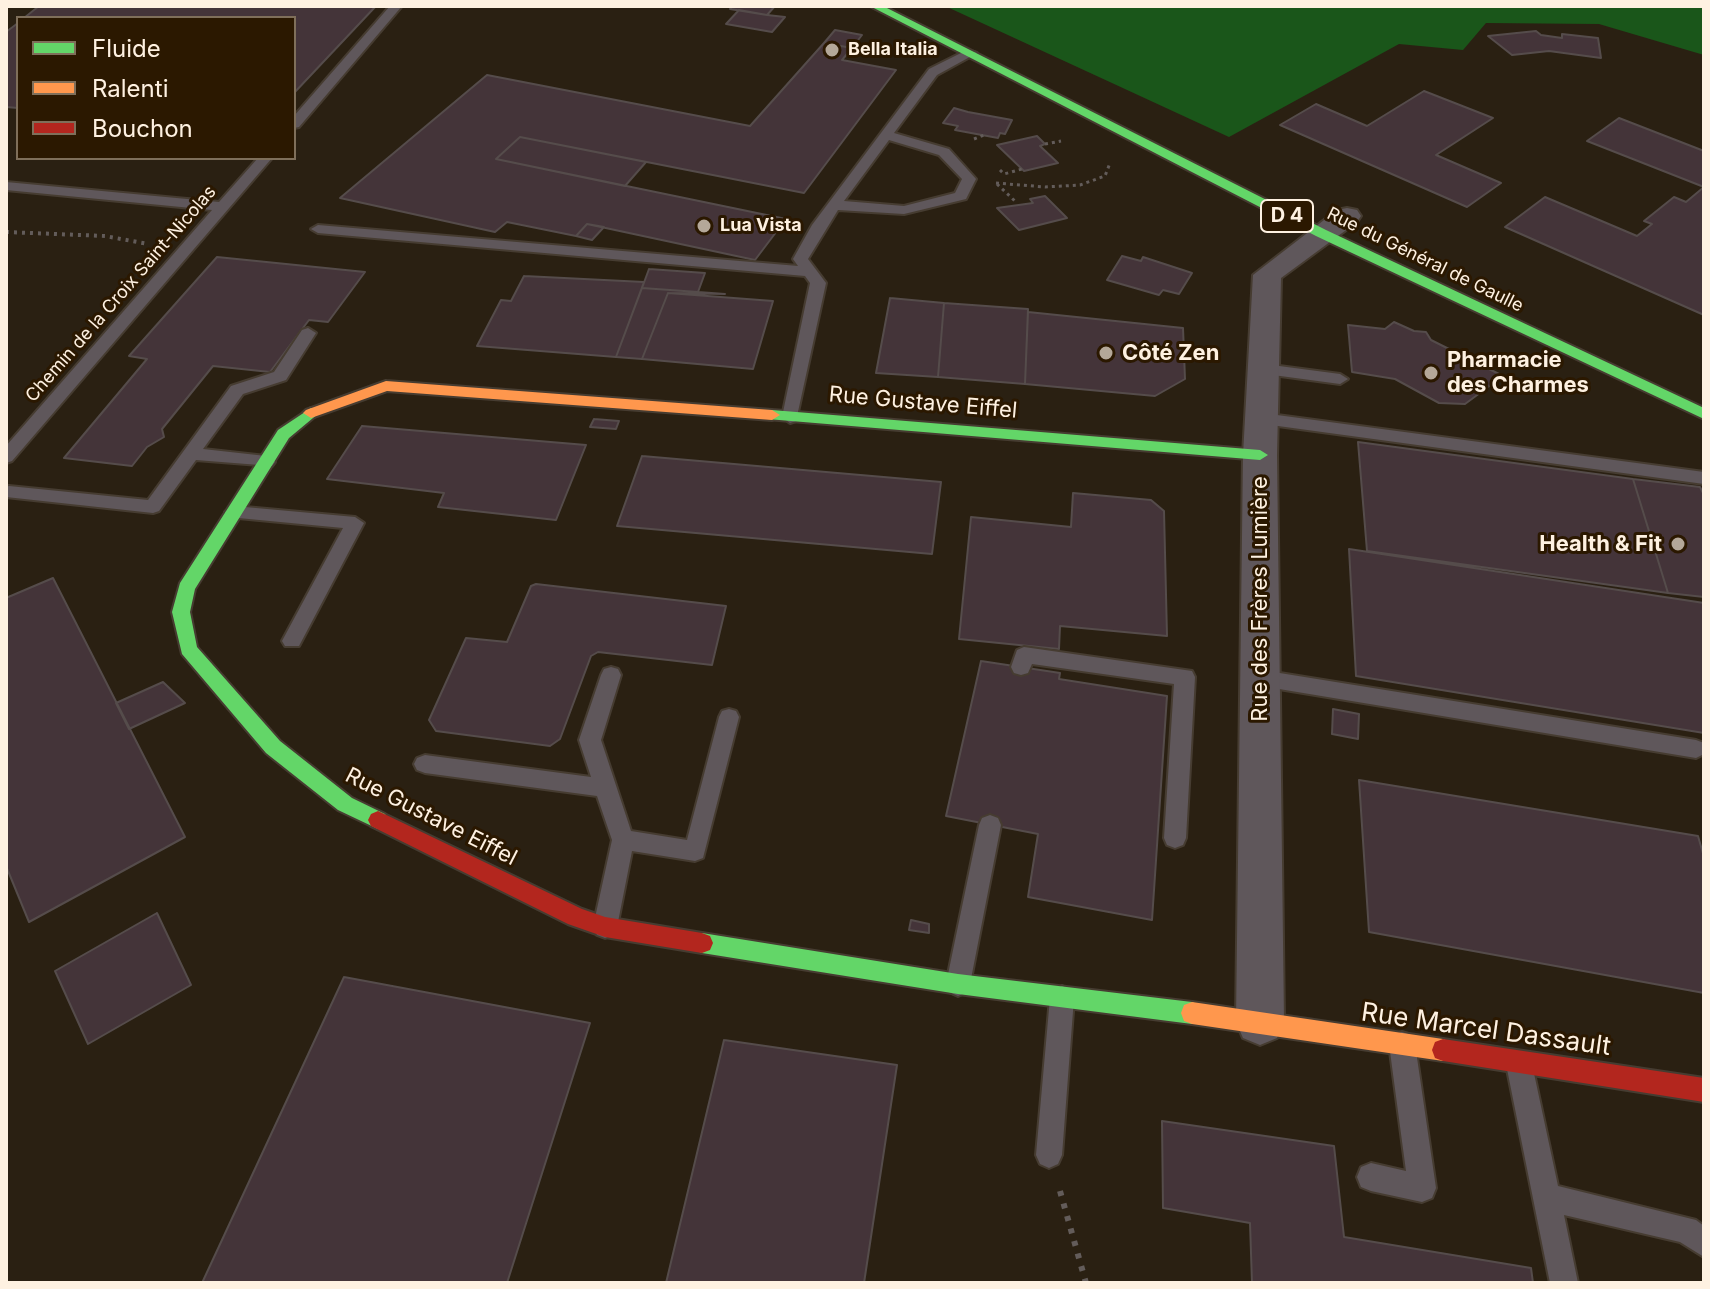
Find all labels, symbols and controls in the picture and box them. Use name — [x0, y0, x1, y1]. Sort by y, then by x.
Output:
legend — [16, 16, 296, 160]
text: Fluide — [92, 34, 161, 63]
place label: Bella Italia — [848, 39, 938, 61]
marker: Bella Italia — [823, 41, 841, 59]
text: Ralenti — [92, 74, 168, 103]
text: Bouchon — [92, 114, 193, 143]
street label: Chemin de la Croix Saint-Nicolas — [21, 182, 221, 406]
road number: D 4 — [1261, 200, 1313, 232]
street label: Rue du Général de Gaulle — [1323, 203, 1527, 317]
place label: Lua Vista — [720, 215, 802, 237]
marker: Lua Vista — [695, 217, 713, 235]
place label: Côté Zen — [1122, 340, 1219, 366]
marker: Côté Zen — [1097, 344, 1115, 362]
place label: Pharmacie des Charmes — [1447, 347, 1589, 398]
marker: Pharmacie des Charmes — [1422, 364, 1440, 382]
street label: Rue Gustave Eiffel — [828, 382, 1018, 424]
street label: Rue des Frères Lumière — [1247, 476, 1273, 722]
place label: Health & Fit — [1539, 531, 1662, 557]
marker: Health & Fit — [1669, 535, 1687, 553]
street label: Rue Gustave Eiffel — [341, 762, 521, 872]
street label: Rue Marcel Dassault — [1359, 997, 1613, 1063]

